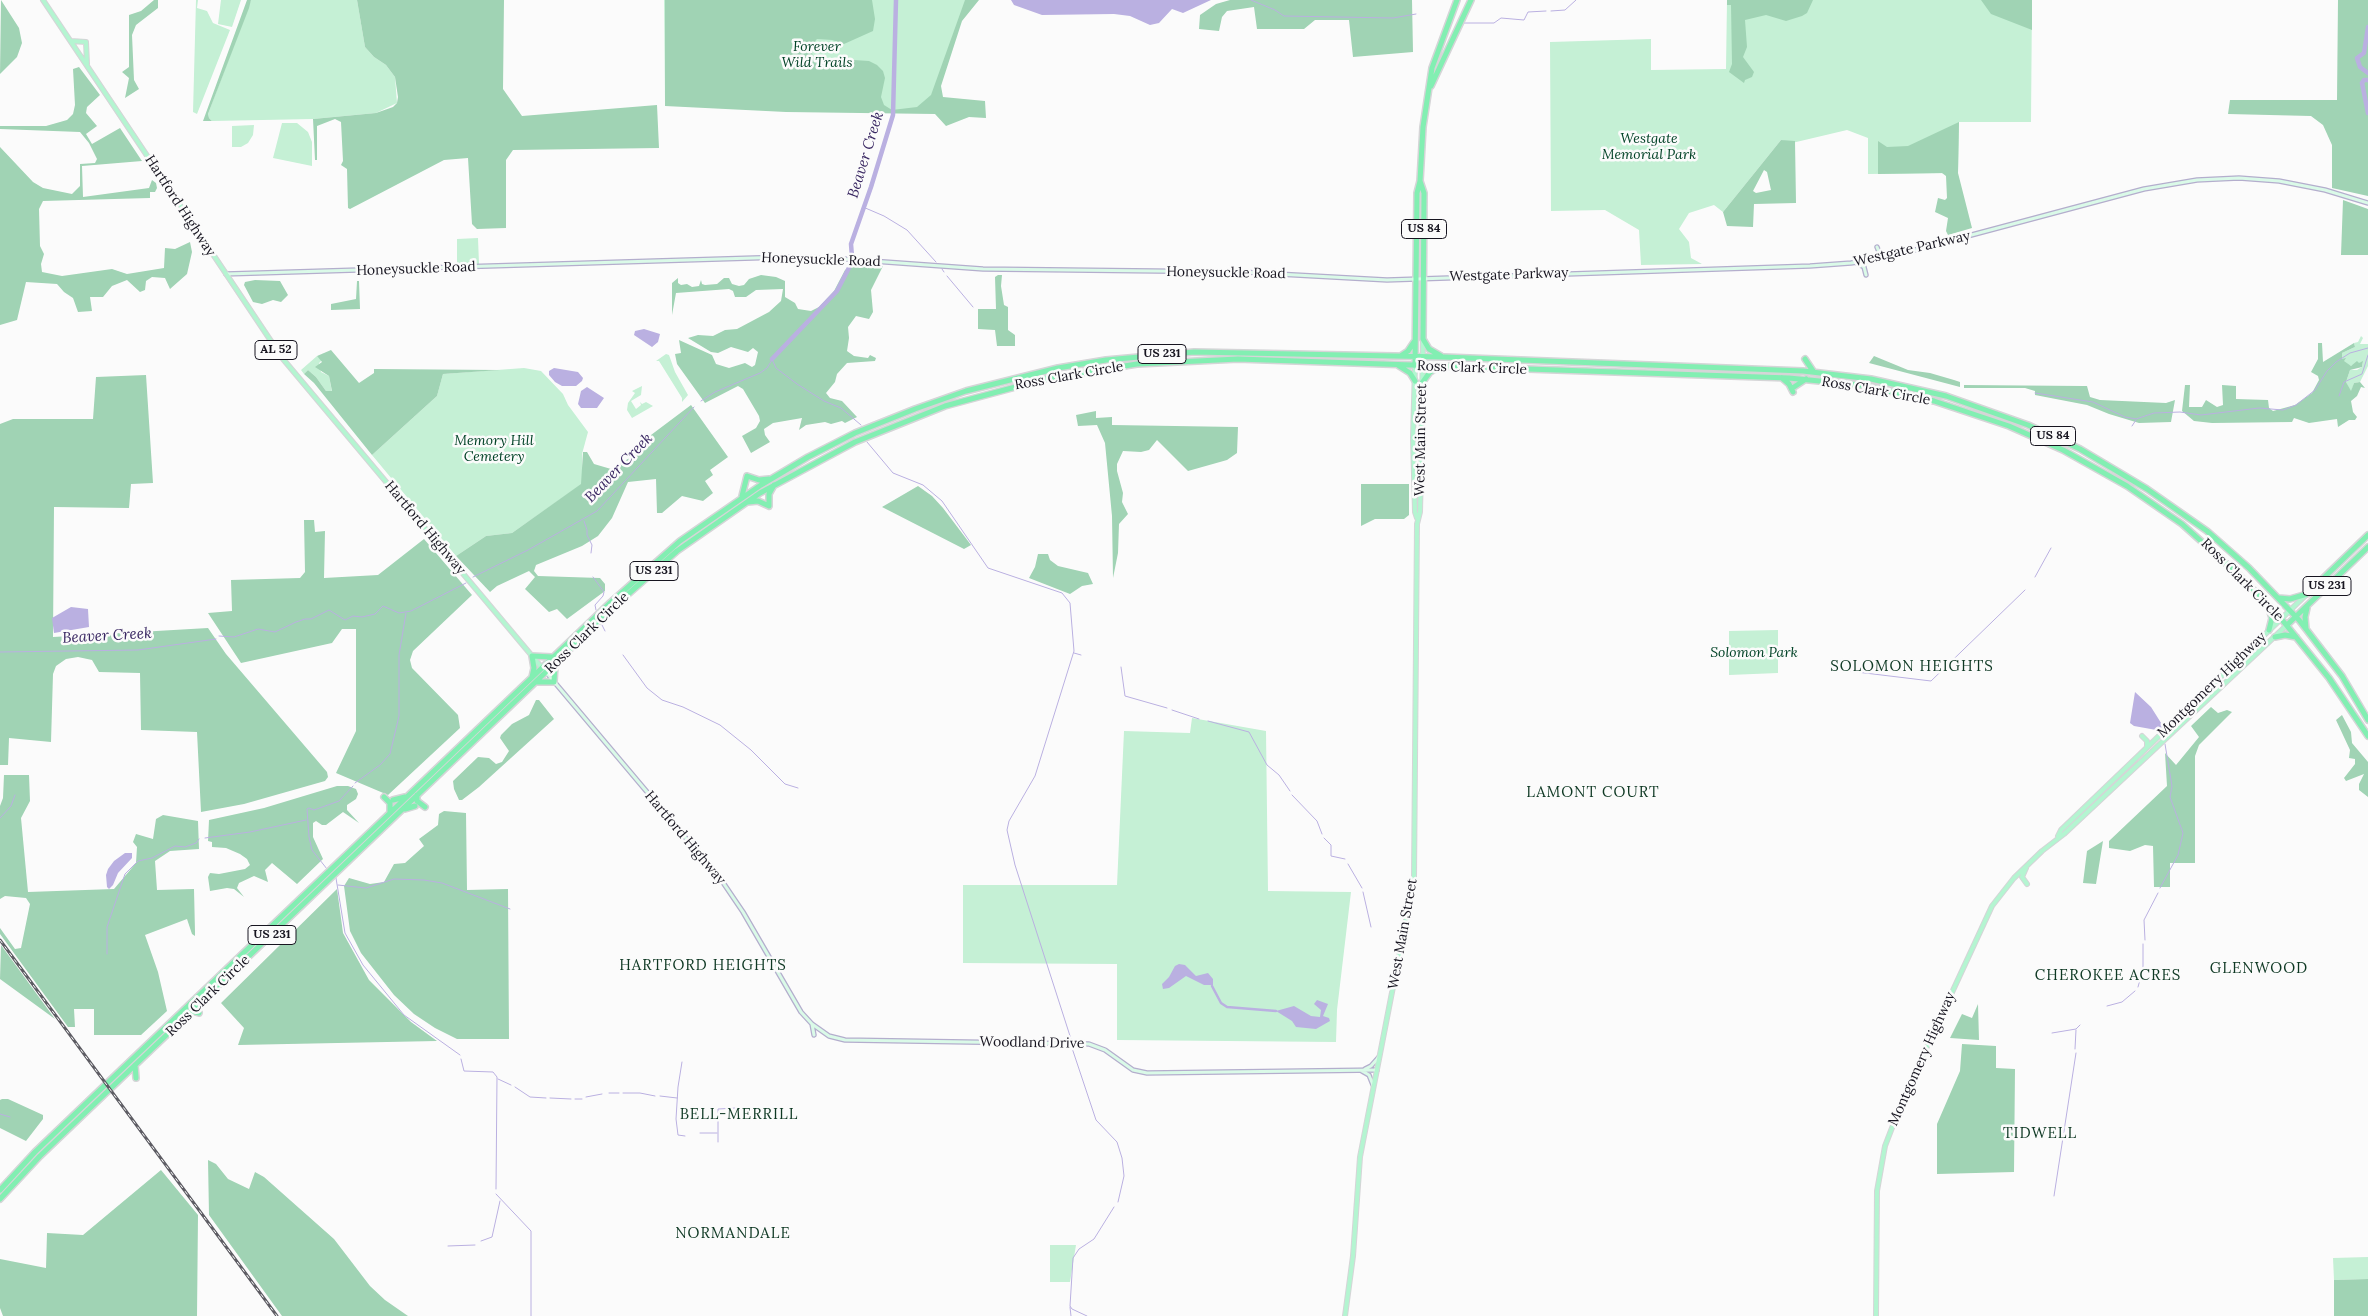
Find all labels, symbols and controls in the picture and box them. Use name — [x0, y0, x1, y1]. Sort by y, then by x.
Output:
park label: Forever Wild Trails — [782, 39, 852, 72]
water label: Beaver Creek — [844, 110, 888, 200]
park label: Westgate Memorial Park — [1602, 131, 1696, 164]
street label: Hartford Highway — [141, 152, 219, 260]
road number: US 84 — [1402, 220, 1446, 238]
street label: Westgate Parkway — [1852, 227, 1972, 271]
street label: Honeysuckle Road — [761, 250, 881, 270]
street label: Honeysuckle Road — [356, 259, 476, 279]
street label: Honeysuckle Road — [1166, 264, 1286, 282]
street label: Westgate Parkway — [1449, 265, 1569, 285]
road number: AL 52 — [255, 340, 297, 360]
road number: US 231 — [1138, 344, 1186, 364]
street label: Ross Clark Circle — [1013, 358, 1125, 394]
street label: Ross Clark Circle — [1417, 358, 1527, 378]
street label: Ross Clark Circle — [1820, 373, 1932, 409]
street label: West Main Street — [1412, 384, 1430, 496]
road number: US 84 — [2030, 426, 2076, 446]
water label: Beaver Creek — [581, 430, 657, 506]
park label: Memory Hill Cemetery — [454, 433, 534, 466]
street label: Hartford Highway — [381, 478, 469, 578]
street label: Ross Clark Circle — [2197, 535, 2287, 625]
road number: US 231 — [630, 562, 678, 580]
road number: US 231 — [2303, 576, 2351, 596]
street label: Ross Clark Circle — [542, 589, 632, 677]
water label: Beaver Creek — [62, 625, 152, 647]
street label: Montgomery Highway — [2154, 629, 2270, 741]
park label: Solomon Park — [1710, 645, 1798, 661]
district label: SOLOMON HEIGHTS — [1828, 658, 1996, 676]
district label: LAMONT COURT — [1525, 784, 1661, 802]
street label: Hartford Highway — [641, 788, 729, 888]
street label: West Main Street — [1385, 877, 1421, 991]
road number: US 231 — [248, 926, 296, 944]
street label: Ross Clark Circle — [163, 952, 253, 1040]
district label: HARTFORD HEIGHTS — [617, 957, 789, 975]
district label: GLENWOOD — [2209, 960, 2309, 978]
district label: CHEROKEE ACRES — [2033, 967, 2183, 985]
street label: Montgomery Highway — [1885, 989, 1959, 1129]
street label: Woodland Drive — [979, 1034, 1085, 1052]
district label: BELL-MERRILL — [678, 1106, 800, 1124]
district label: TIDWELL — [2002, 1125, 2078, 1143]
district label: NORMANDALE — [674, 1225, 792, 1243]

